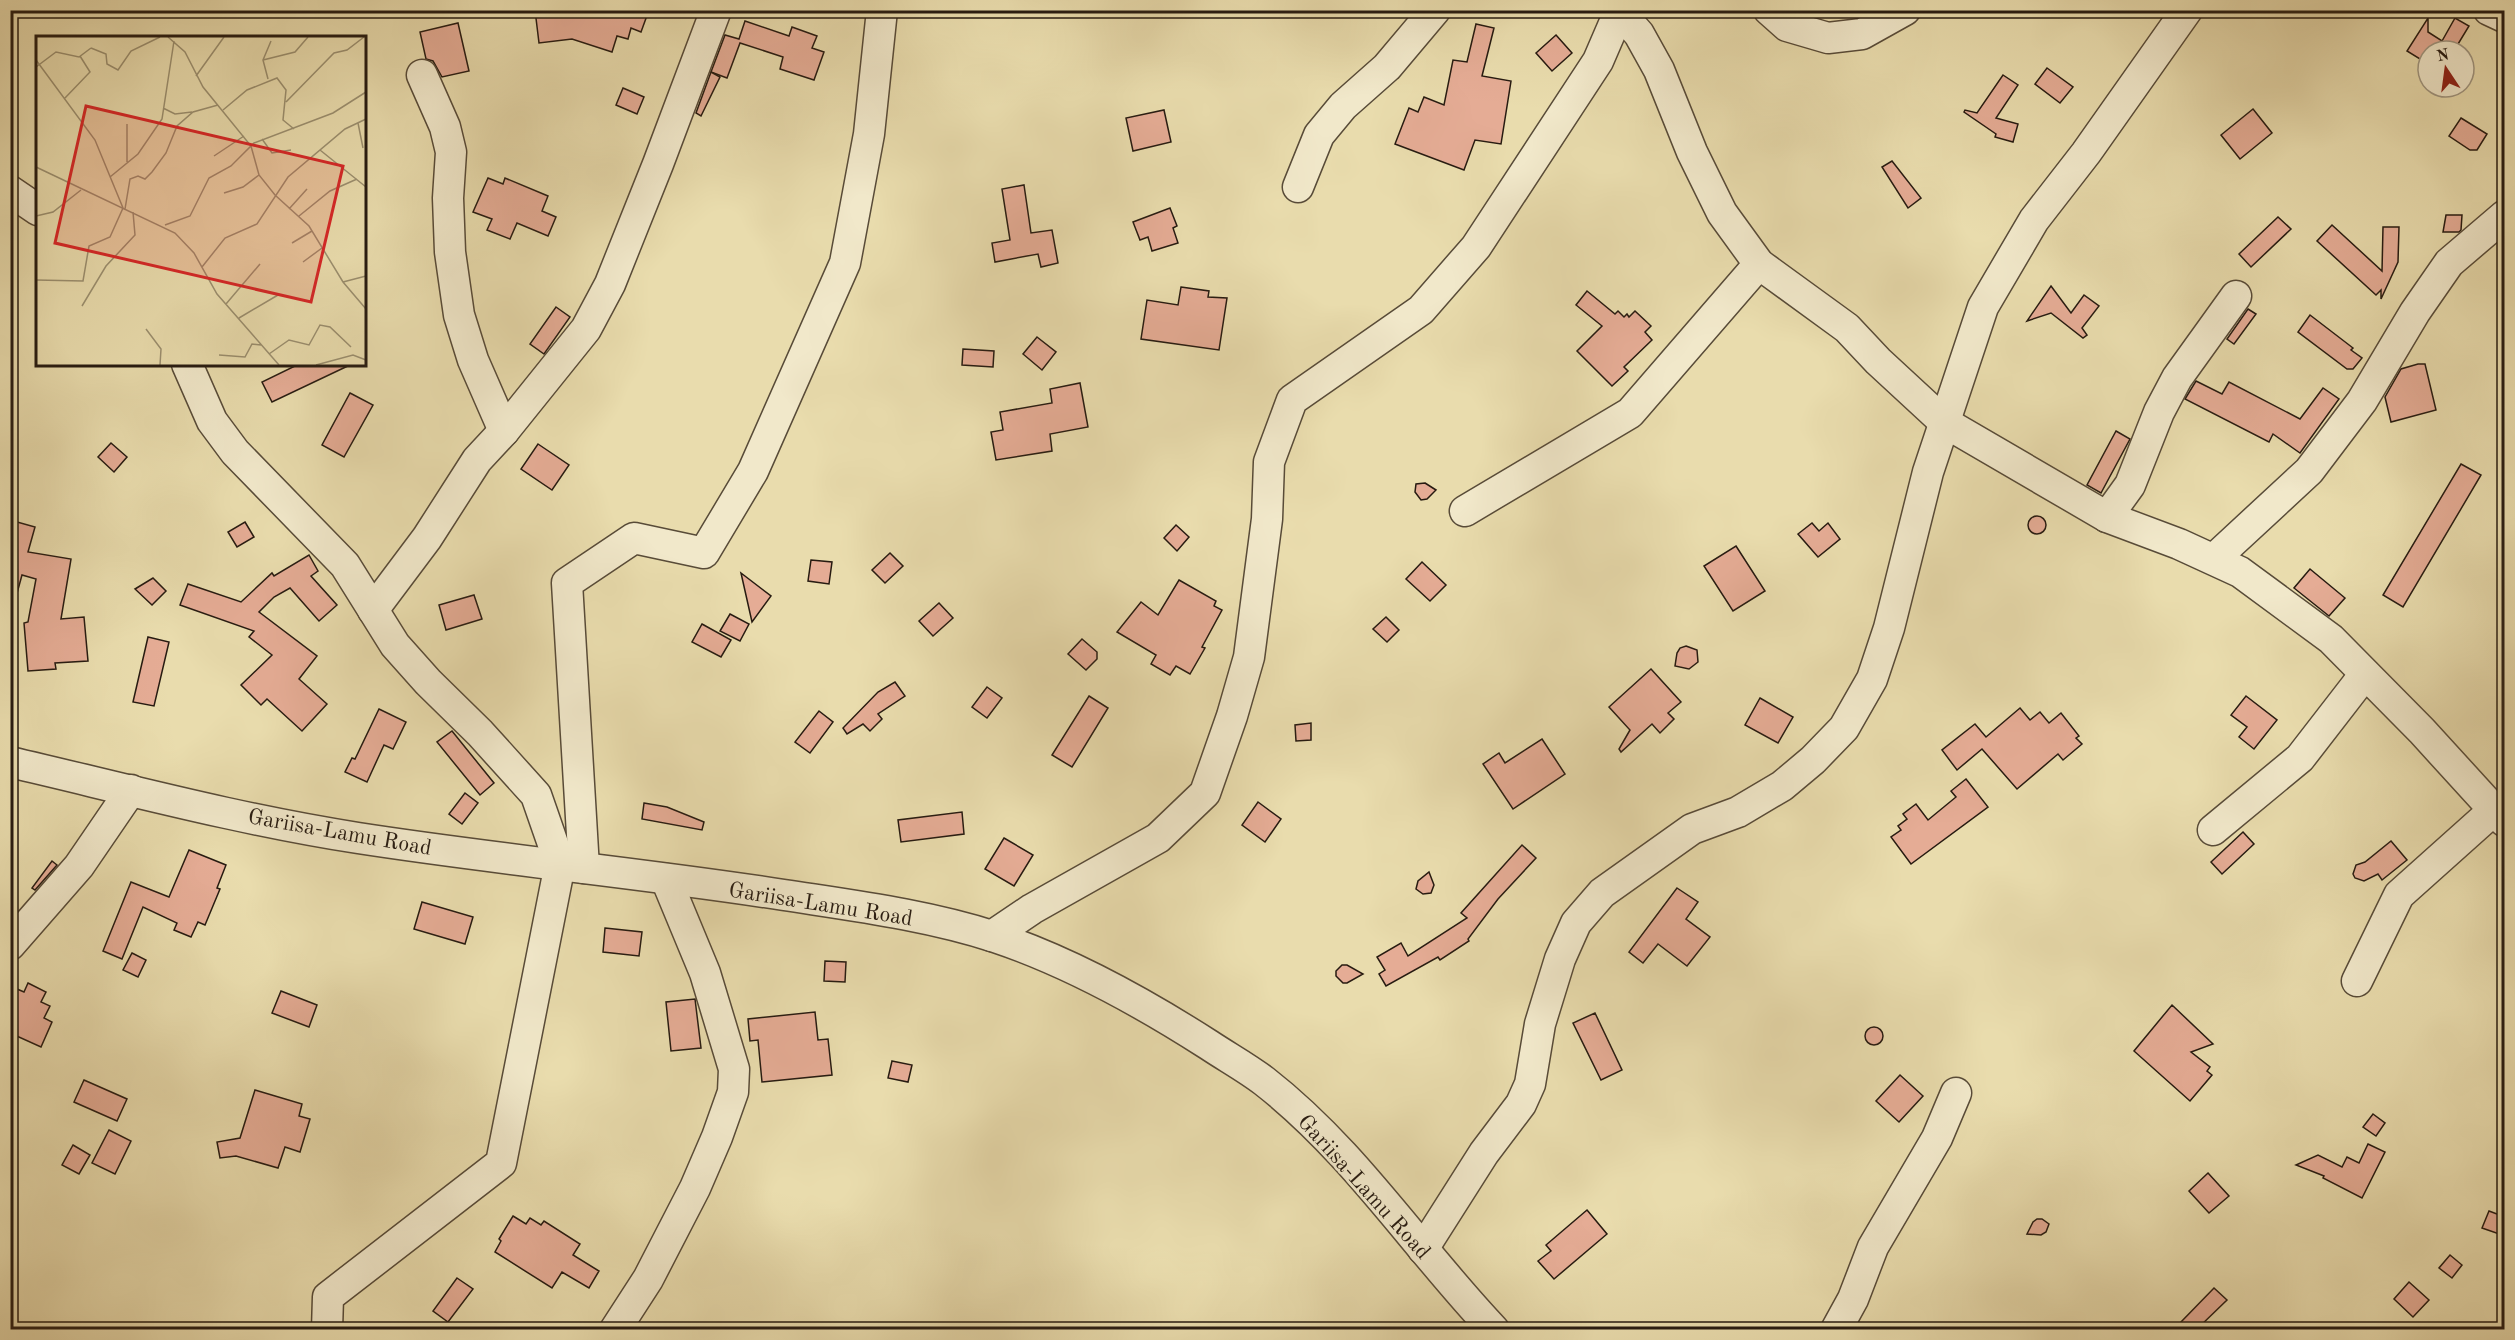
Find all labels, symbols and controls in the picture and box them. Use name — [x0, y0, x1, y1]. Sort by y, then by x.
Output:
inset map — [36, 36, 366, 366]
north arrow — [2416, 39, 2476, 99]
text: N — [2435, 47, 2452, 66]
street label: Gariisa-Lamu Road — [246, 806, 433, 860]
street label: Gariisa-Lamu Road — [727, 880, 914, 930]
street label: Gariisa-Lamu Road — [1293, 1111, 1434, 1264]

